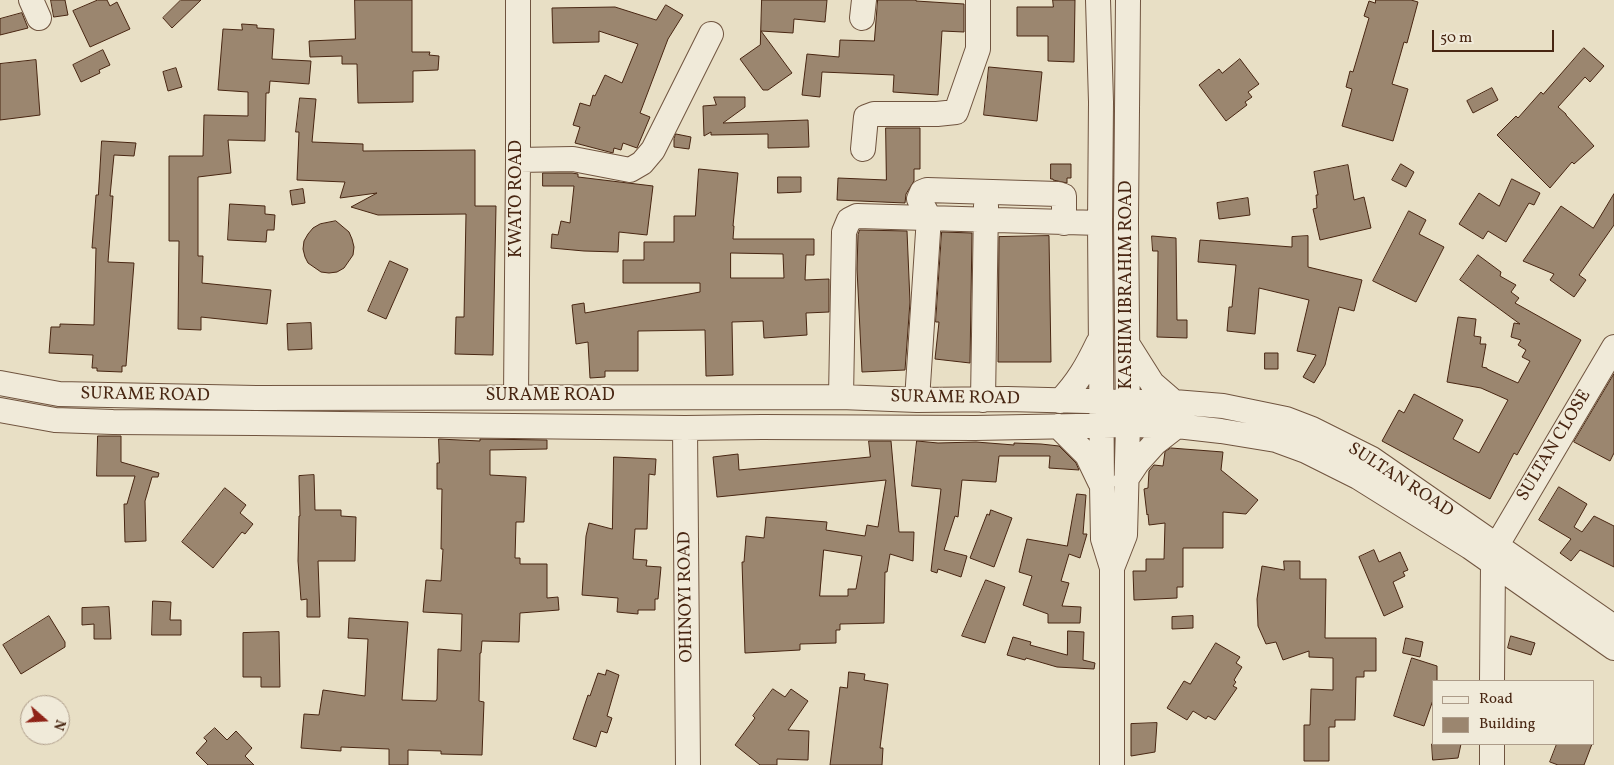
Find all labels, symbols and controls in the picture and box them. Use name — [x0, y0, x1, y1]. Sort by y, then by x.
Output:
scale bar — [1434, 20, 1556, 52]
text: 50 m — [1440, 28, 1472, 49]
street label: KWATO ROAD — [507, 140, 529, 258]
street label: KASHIM IBRAHIM ROAD — [1117, 181, 1139, 389]
street label: SURAME ROAD — [80, 384, 210, 408]
street label: SURAME ROAD — [485, 386, 615, 408]
street label: SULTAN CLOSE — [1513, 386, 1597, 506]
street label: SURAME ROAD — [890, 387, 1020, 411]
street label: SULTAN ROAD — [1343, 439, 1457, 523]
street label: OHINOYI ROAD — [675, 531, 699, 663]
legend — [1432, 680, 1594, 745]
text: Road — [1479, 689, 1513, 710]
north arrow — [20, 695, 70, 745]
text: Building — [1479, 714, 1535, 735]
text: N — [48, 717, 69, 733]

